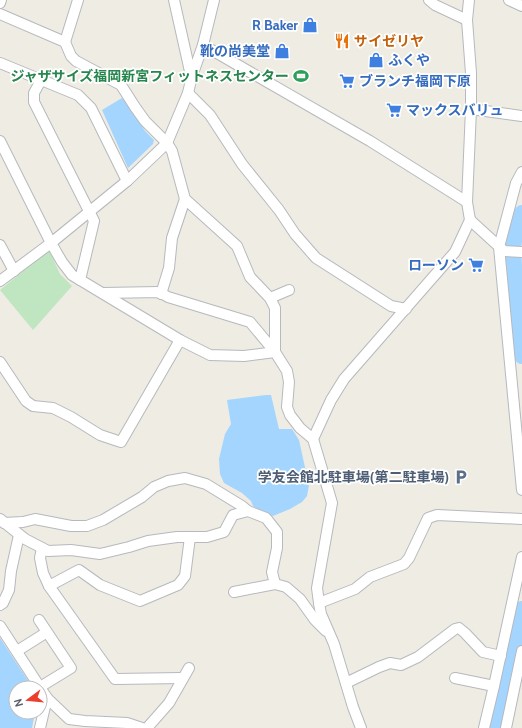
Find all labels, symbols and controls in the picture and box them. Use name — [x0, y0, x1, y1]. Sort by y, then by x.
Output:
place label: R Baker — [252, 16, 298, 34]
shop icon: R Baker — [301, 16, 319, 34]
restaurant icon: サイゼリヤ — [333, 32, 351, 50]
place label: サイゼリヤ — [354, 32, 424, 50]
place label: 靴の尚美堂 — [200, 42, 270, 60]
shop icon: 靴の尚美堂 — [273, 42, 291, 60]
shop icon: ふくや — [367, 51, 385, 69]
place label: ふくや — [388, 51, 430, 69]
place label: ジャザサイズ福岡新宮フィットネスセンター — [10, 67, 289, 85]
sports icon: ジャザサイズ福岡新宮フィットネスセンター — [292, 67, 310, 85]
supermarket icon: ブランチ福岡下原 — [338, 72, 356, 90]
place label: ブランチ福岡下原 — [359, 72, 471, 90]
supermarket icon: マックスバリュ — [385, 101, 403, 119]
place label: マックスバリュ — [406, 101, 504, 119]
place label: ローソン — [408, 256, 464, 274]
supermarket icon: ローソン — [467, 256, 485, 274]
place label: 学友会館北駐車場(第二駐車場) — [258, 468, 449, 486]
parking icon: 学友会館北駐車場(第二駐車場) — [452, 468, 470, 486]
north arrow — [8, 680, 48, 720]
text: N — [11, 697, 26, 708]

